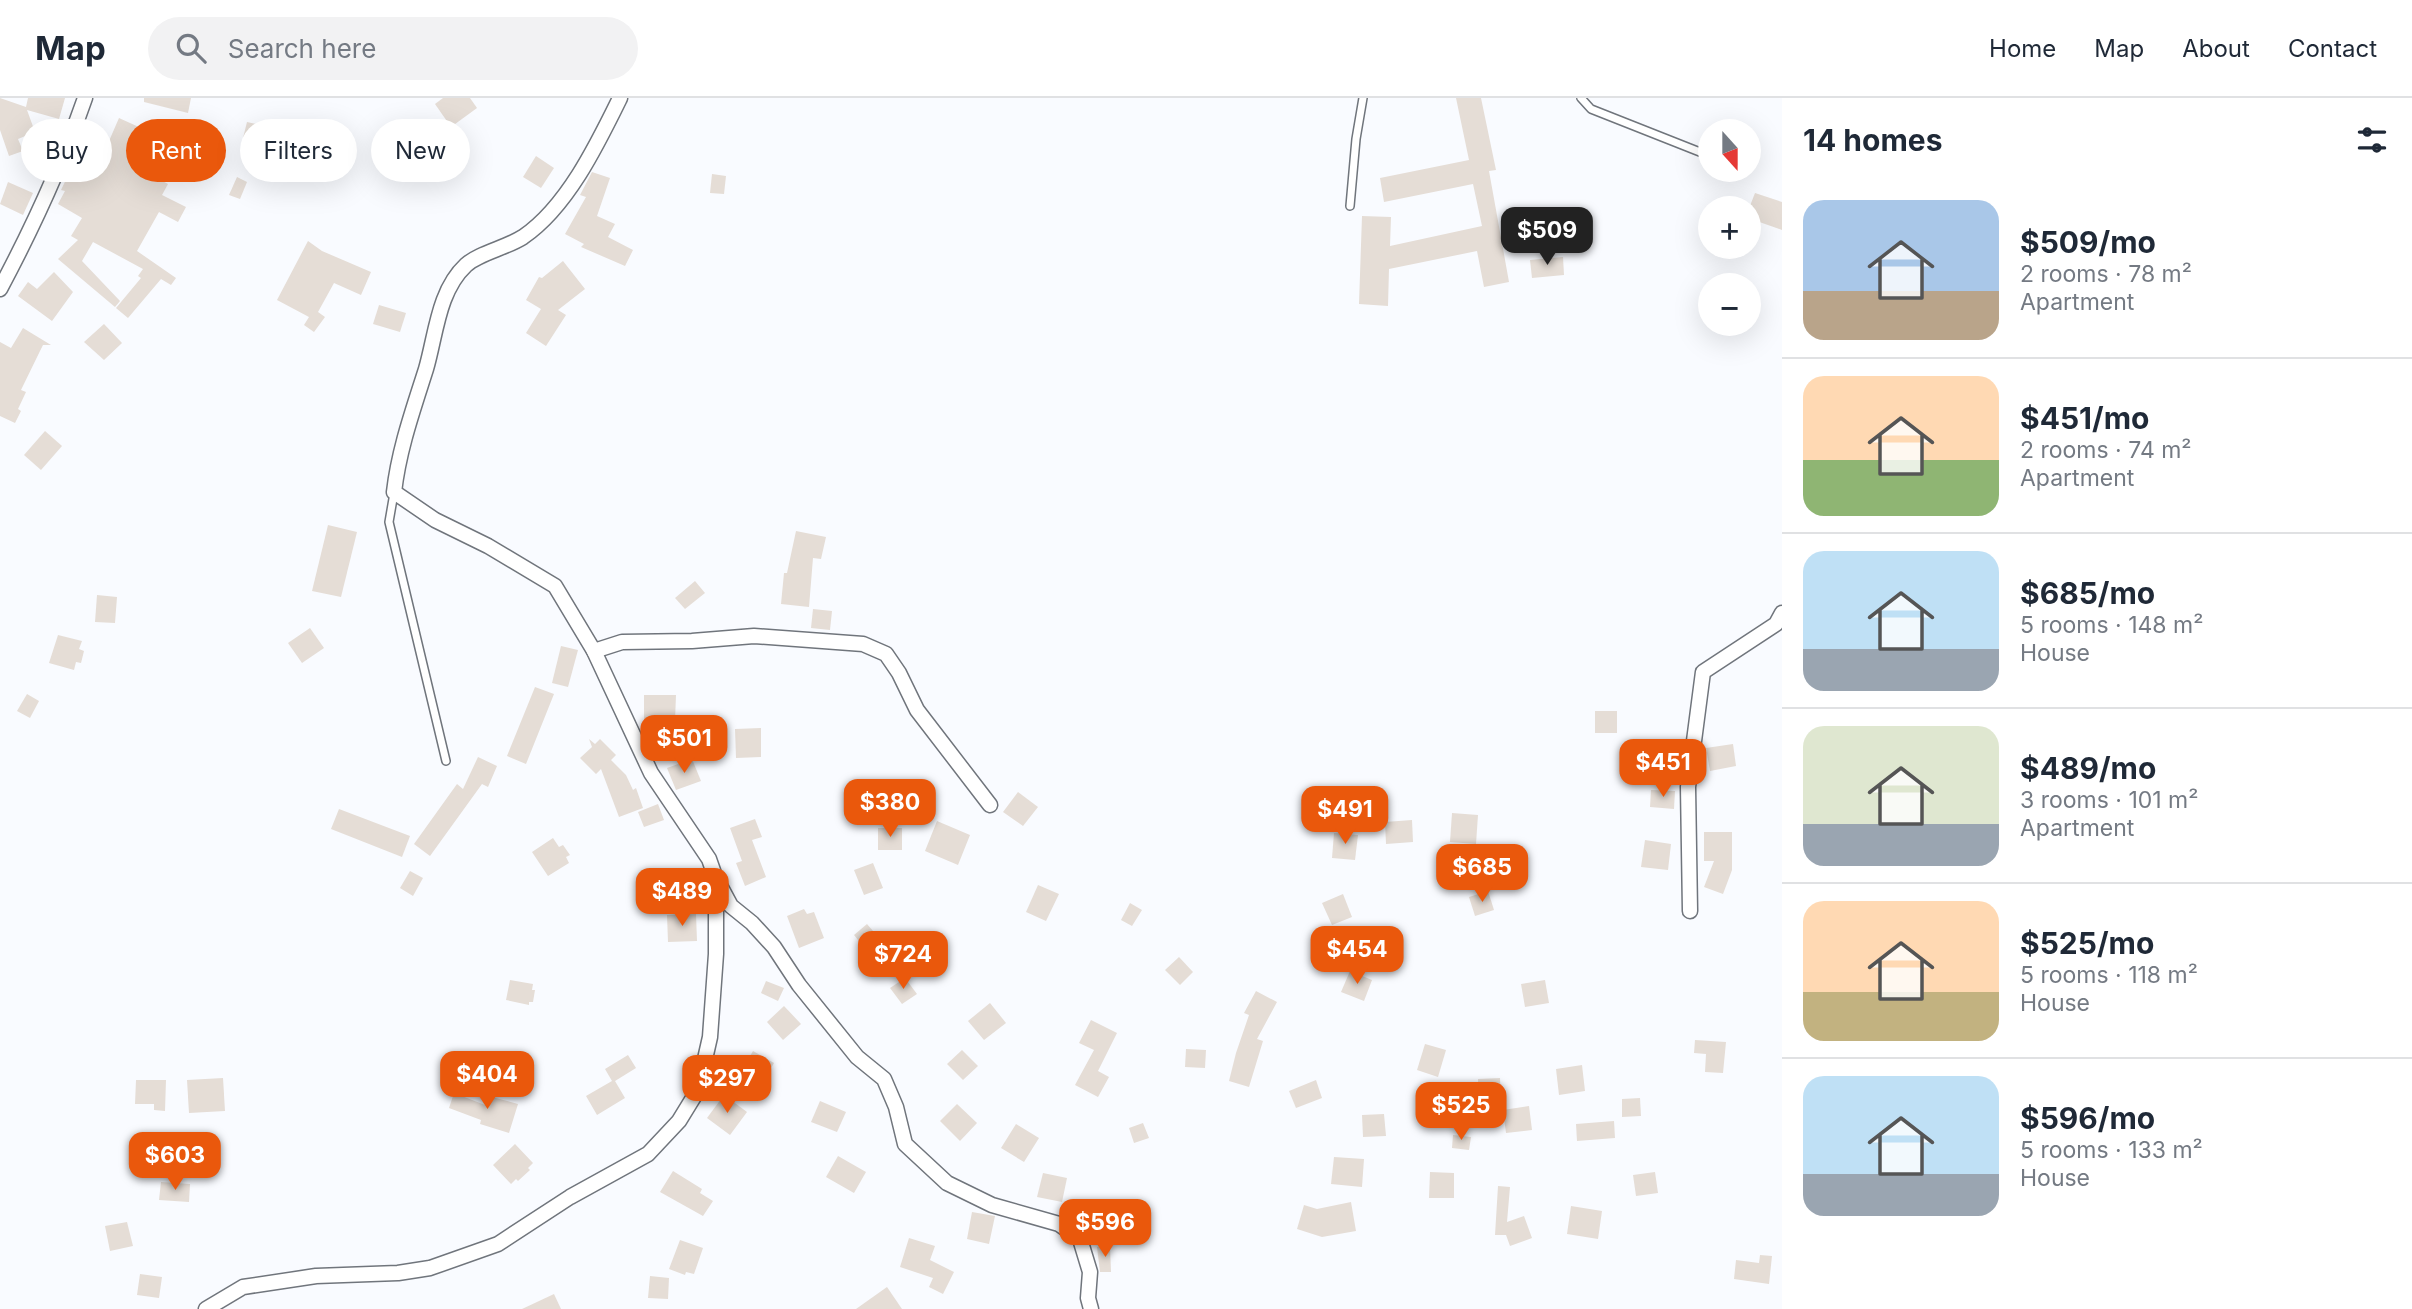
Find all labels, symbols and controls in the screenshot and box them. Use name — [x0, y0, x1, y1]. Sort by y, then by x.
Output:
search box — [148, 17, 638, 80]
text: Map — [35, 28, 106, 68]
icon: search — [172, 29, 210, 67]
text: Search here — [228, 33, 376, 64]
text: Home — [1989, 34, 2056, 63]
text: Map — [2094, 34, 2144, 63]
text: About — [2182, 34, 2250, 63]
text: Contact — [2288, 34, 2377, 63]
chip: Buy — [21, 119, 112, 182]
chip: Rent — [126, 119, 226, 182]
chip: Filters — [240, 119, 357, 182]
chip: New — [371, 119, 470, 182]
north arrow — [1698, 119, 1760, 182]
map controls — [1698, 119, 1761, 336]
icon: filters — [2353, 121, 2391, 159]
text: 14 homes — [1803, 122, 1942, 158]
button: + — [1698, 196, 1761, 259]
pin: $509 — [1506, 208, 1588, 267]
text: $509 — [1517, 216, 1577, 244]
text: $509/mo — [2020, 224, 2156, 260]
icon: home — [1859, 228, 1943, 312]
text: 2 rooms · 78 m² — [2020, 260, 2192, 288]
button: − — [1698, 273, 1761, 336]
text: Apartment — [2020, 288, 2134, 316]
text: $451/mo — [2020, 400, 2149, 436]
icon: home — [1859, 404, 1943, 488]
text: 2 rooms · 74 m² — [2020, 436, 2192, 464]
text: Apartment — [2020, 464, 2134, 492]
text: $685/mo — [2020, 575, 2155, 611]
icon: home — [1859, 579, 1943, 663]
text: 5 rooms · 148 m² — [2020, 611, 2203, 639]
text: House — [2020, 639, 2090, 667]
pin: $501 — [643, 716, 725, 775]
text: $501 — [656, 724, 712, 752]
pin: $451 — [1622, 740, 1704, 799]
text: $451 — [1635, 748, 1691, 776]
text: $489/mo — [2020, 750, 2156, 786]
icon: home — [1859, 754, 1943, 838]
pin: $380 — [849, 780, 931, 839]
pin: $491 — [1304, 786, 1386, 846]
text: 3 rooms · 101 m² — [2020, 786, 2198, 814]
text: $380 — [860, 788, 920, 816]
text: $491 — [1317, 795, 1373, 823]
text: Apartment — [2020, 814, 2134, 842]
pin: $685 — [1441, 844, 1523, 904]
text: $685 — [1452, 853, 1512, 881]
pin: $489 — [641, 868, 723, 928]
text: $489 — [652, 877, 712, 905]
text: $525/mo — [2020, 925, 2154, 961]
pin: $454 — [1316, 926, 1398, 986]
icon: home — [1859, 929, 1943, 1013]
pin: $724 — [862, 932, 944, 991]
text: $454 — [1327, 935, 1387, 963]
text: $724 — [874, 940, 932, 968]
text: 5 rooms · 118 m² — [2020, 961, 2198, 989]
text: House — [2020, 989, 2090, 1017]
pin: $404 — [446, 1052, 528, 1111]
pin: $297 — [686, 1056, 768, 1115]
text: $404 — [456, 1060, 518, 1088]
text: $297 — [698, 1064, 756, 1092]
pin: $525 — [1420, 1082, 1502, 1142]
text: $525 — [1432, 1091, 1490, 1119]
text: $596/mo — [2020, 1100, 2155, 1136]
icon: home — [1859, 1104, 1943, 1188]
pin: $603 — [134, 1132, 216, 1192]
text: 5 rooms · 133 m² — [2020, 1136, 2203, 1164]
text: $603 — [145, 1141, 205, 1169]
text: House — [2020, 1164, 2090, 1192]
pin: $596 — [1064, 1200, 1146, 1259]
text: $596 — [1075, 1208, 1135, 1236]

